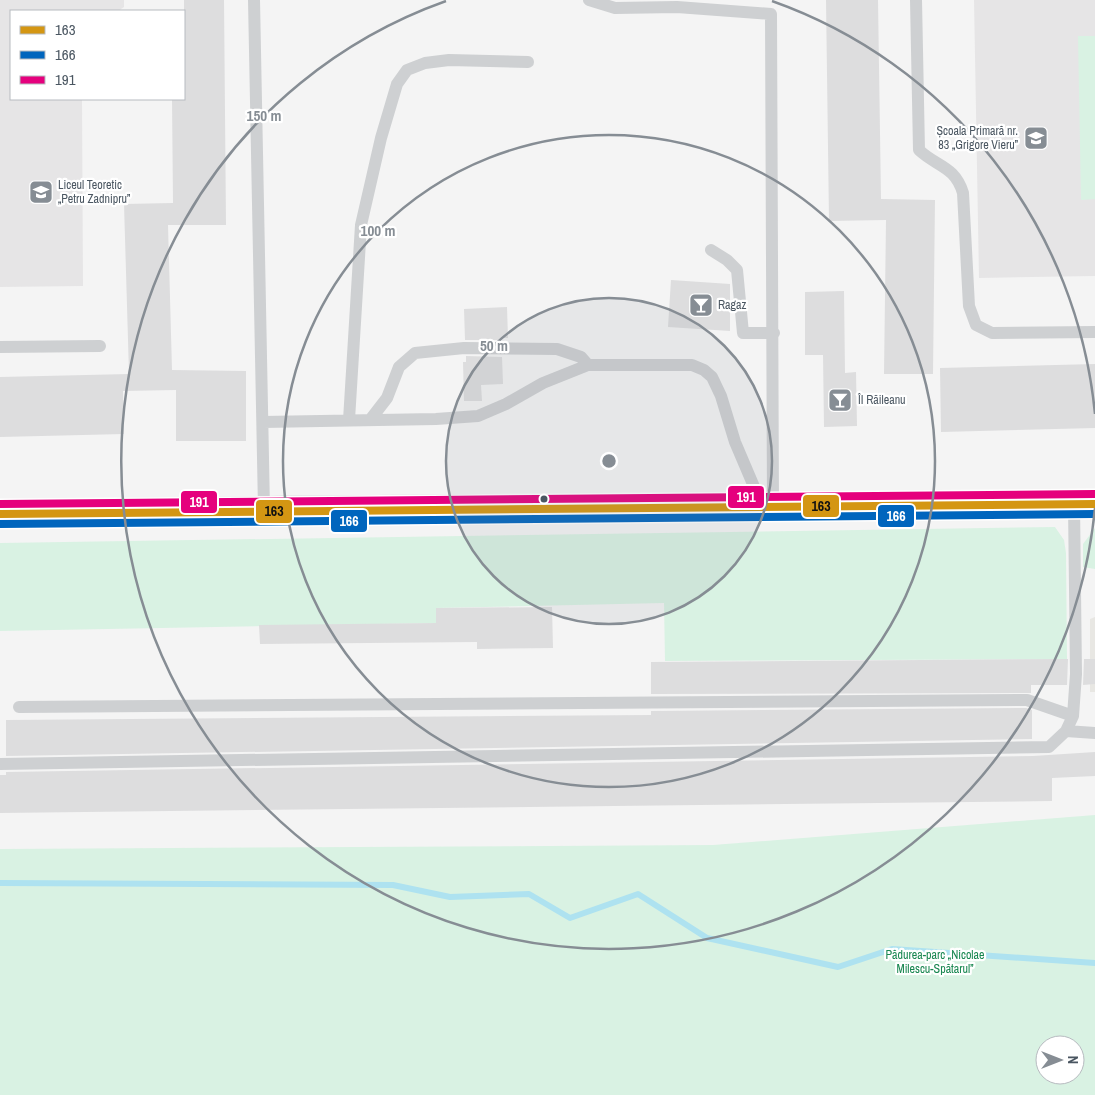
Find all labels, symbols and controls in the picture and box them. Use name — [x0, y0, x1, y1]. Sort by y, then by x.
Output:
legend — [10, 10, 185, 100]
text: 163 — [55, 19, 76, 40]
text: 166 — [55, 44, 76, 65]
text: 191 — [55, 69, 76, 90]
text: 150 m — [247, 105, 281, 126]
place label: Școala Primară nr. 83 „Grigore Vieru” — [937, 123, 1019, 153]
school or university icon: Școala Primară nr. 83 „Grigore Vieru” — [1023, 125, 1049, 151]
place label: Liceul Teoretic „Petru Zadnipru” — [58, 177, 131, 207]
school or university icon: Liceul Teoretic „Petru Zadnipru” — [28, 179, 54, 205]
text: 100 m — [361, 220, 395, 241]
bar icon: Ragaz — [688, 292, 714, 318]
place label: Ragaz — [718, 297, 747, 313]
text: 50 m — [480, 335, 508, 356]
bar icon: ÎI Răileanu — [827, 387, 853, 413]
place label: ÎI Răileanu — [857, 392, 906, 408]
centre of rings — [600, 452, 618, 470]
line badge: 191 — [727, 485, 765, 509]
text: 191 — [736, 488, 756, 506]
line badge: 191 — [180, 490, 218, 514]
text: 191 — [189, 493, 209, 511]
unlabelled marker — [539, 494, 549, 504]
line badge: 163 — [802, 494, 840, 518]
text: 163 — [811, 497, 831, 515]
line badge: 163 — [255, 499, 293, 524]
text: 163 — [264, 502, 284, 520]
line badge: 166 — [877, 504, 915, 528]
text: 166 — [886, 507, 906, 525]
line badge: 166 — [330, 509, 368, 533]
text: 166 — [339, 512, 359, 530]
park label: Pădurea-parc „Nicolae Milescu-Spătarul” — [886, 947, 985, 977]
north arrow — [1035, 1035, 1085, 1085]
text: N — [1064, 1056, 1082, 1064]

